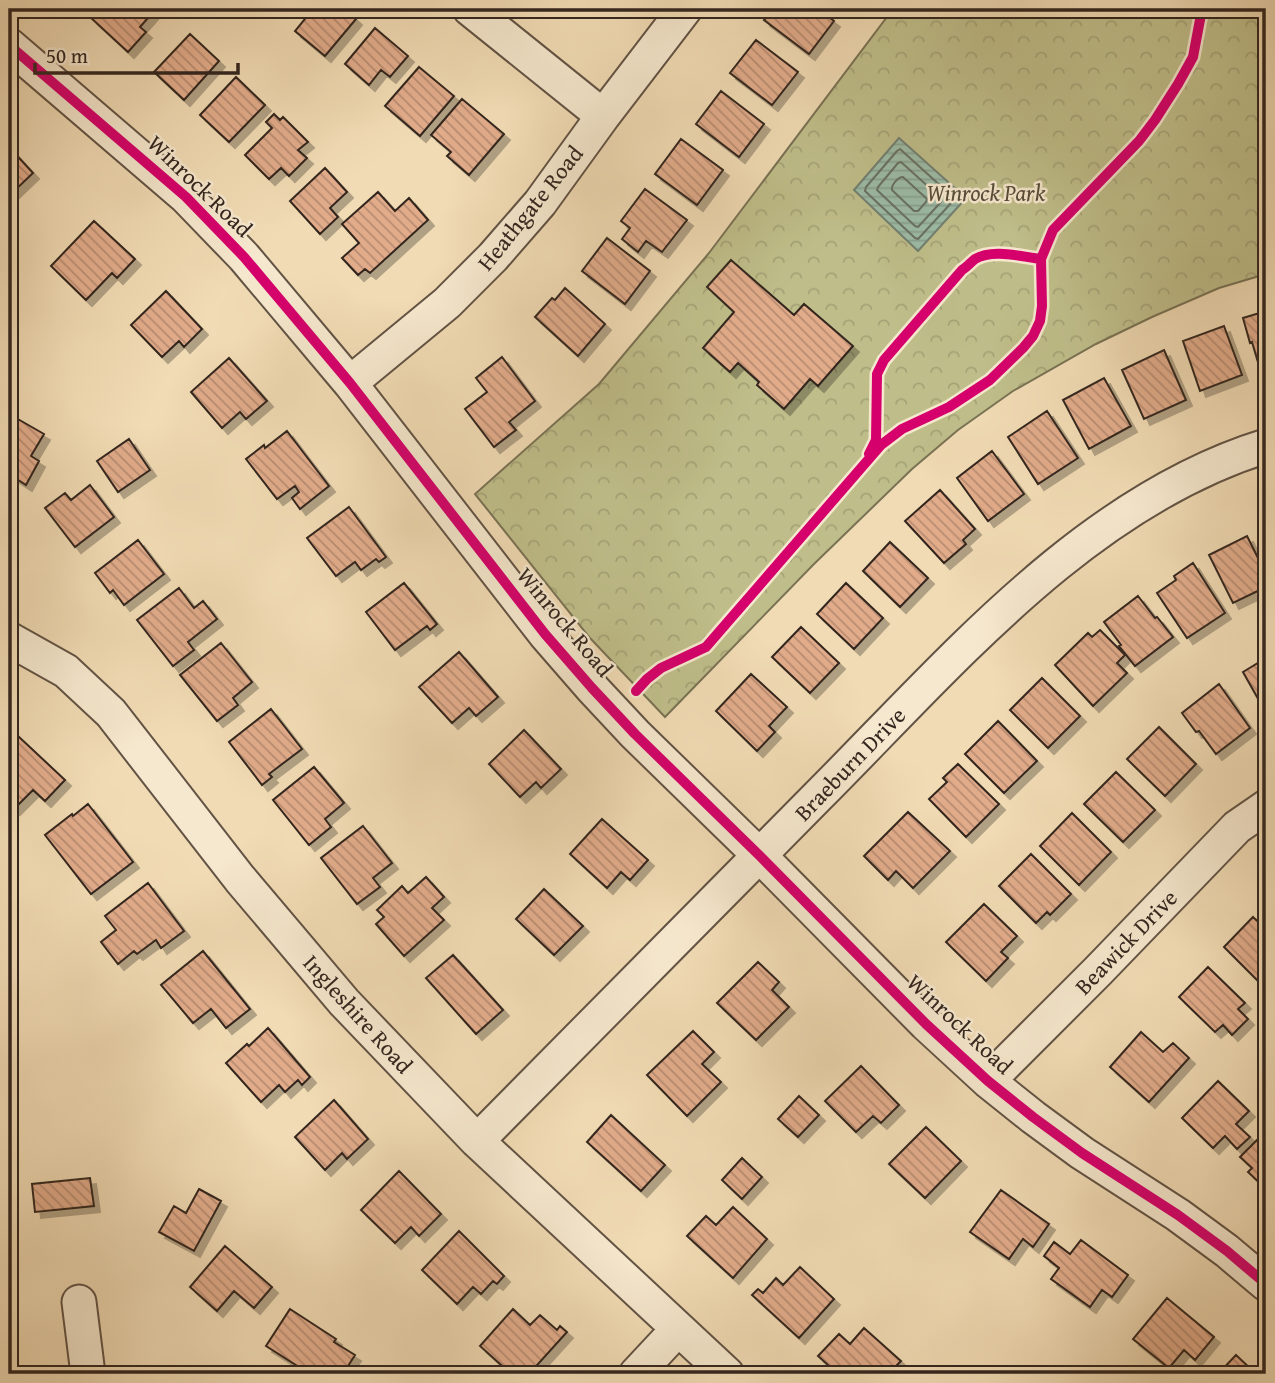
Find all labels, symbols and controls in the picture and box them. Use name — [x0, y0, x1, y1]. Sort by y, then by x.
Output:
scale bar — [35, 32, 238, 76]
text: 50 m — [46, 40, 88, 71]
street label: Winrock Road — [141, 127, 261, 245]
street label: Heathgate Road — [469, 138, 591, 277]
park label: Winrock Park — [927, 176, 1046, 209]
street label: Winrock Road — [510, 560, 622, 684]
street label: Braeburn Drive — [787, 699, 913, 828]
street label: Beawick Drive — [1067, 882, 1185, 1002]
street label: Ingleshire Road — [296, 947, 421, 1081]
street label: Winrock Road — [900, 966, 1021, 1082]

